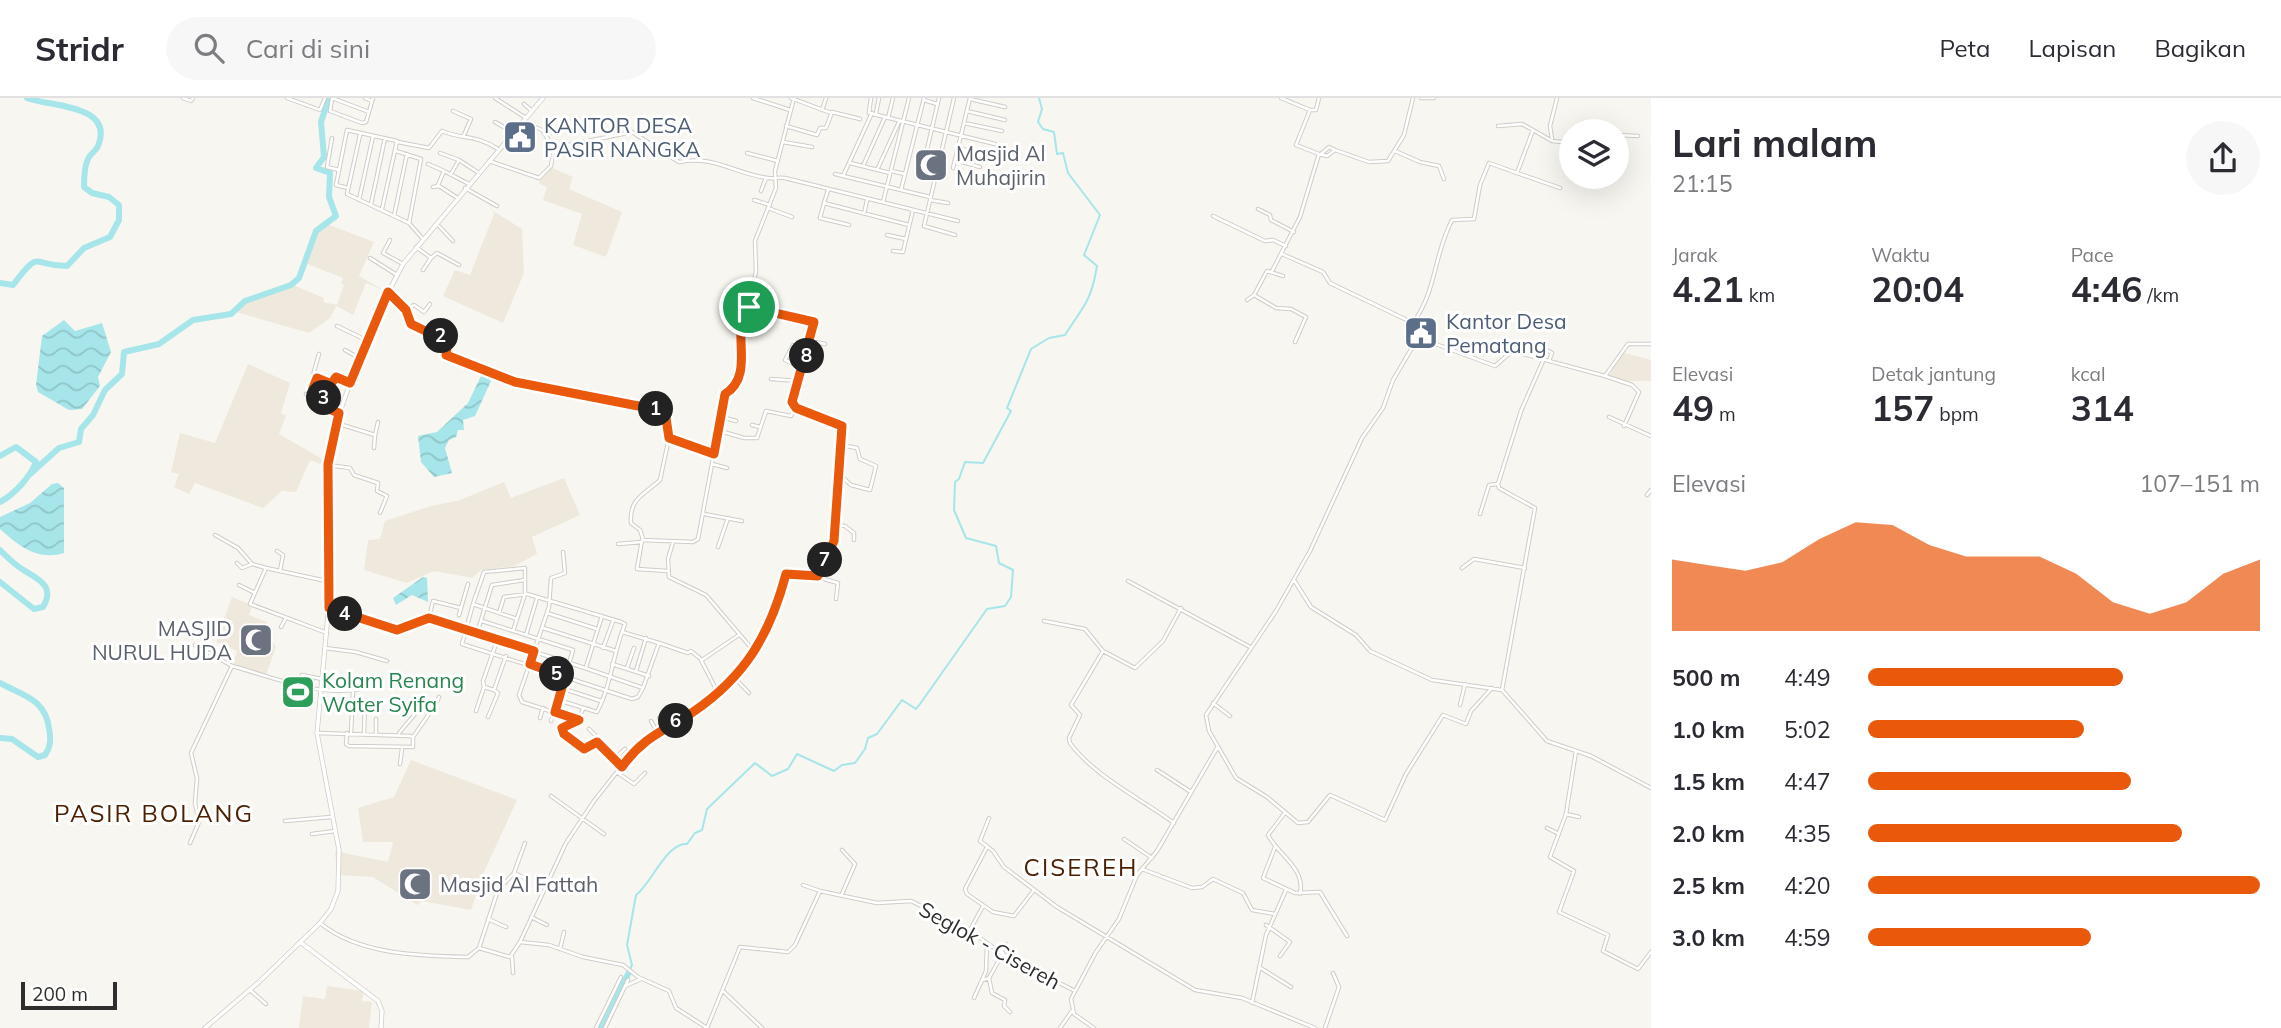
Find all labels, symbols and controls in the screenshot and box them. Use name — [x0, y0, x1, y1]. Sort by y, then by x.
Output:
search box — [166, 17, 656, 80]
text: Stridr — [35, 28, 124, 69]
icon: search — [190, 29, 228, 67]
text: Cari di sini — [246, 32, 370, 65]
text: Peta — [1939, 33, 1990, 63]
text: Lapisan — [2028, 33, 2116, 63]
text: Bagikan — [2154, 33, 2246, 63]
place label: KANTOR DESA PASIR NANGKA — [544, 112, 701, 162]
public building icon: KANTOR DESA PASIR NANGKA — [501, 118, 539, 156]
map controls — [1559, 119, 1629, 189]
button: layers — [1559, 119, 1629, 189]
text: Lari malam — [1672, 119, 1877, 167]
button: share — [2186, 121, 2260, 195]
place label: Masjid Al Muhajirin — [956, 140, 1046, 190]
mosque icon: Masjid Al Muhajirin — [912, 146, 950, 184]
text: 21:15 — [1672, 169, 1732, 198]
text: Jarak — [1672, 243, 1718, 267]
text: Waktu — [1871, 243, 1930, 267]
text: Pace — [2071, 243, 2114, 267]
text: 4.21 — [1672, 267, 1744, 311]
text: 20:04 — [1871, 267, 1964, 311]
text: 4:46 — [2071, 267, 2142, 311]
pin — [719, 277, 779, 337]
text: km — [1744, 283, 1775, 307]
text: /km — [2142, 283, 2179, 307]
icon: arrive — [730, 288, 768, 326]
place label: Kantor Desa Pematang — [1446, 308, 1567, 358]
public building icon: Kantor Desa Pematang — [1402, 314, 1440, 352]
pin: 2 — [424, 318, 458, 354]
text: 2 — [435, 323, 446, 347]
pin: 8 — [790, 338, 824, 374]
text: 8 — [801, 343, 812, 367]
text: Elevasi — [1672, 362, 1733, 386]
text: Detak jantung — [1871, 362, 1996, 386]
text: kcal — [2071, 362, 2105, 386]
pin: 3 — [306, 380, 342, 416]
text: 3 — [318, 385, 329, 409]
text: 49 — [1672, 386, 1714, 430]
text: 157 — [1871, 386, 1934, 430]
text: 314 — [2071, 386, 2134, 430]
pin: 1 — [638, 392, 674, 426]
text: 1 — [650, 396, 661, 420]
text: m — [1714, 402, 1736, 426]
text: bpm — [1934, 402, 1979, 426]
text: Elevasi — [1672, 469, 1746, 498]
text: 107–151 m — [2139, 469, 2260, 498]
pin: 7 — [808, 542, 842, 578]
text: 7 — [819, 547, 830, 571]
pin: 4 — [328, 596, 362, 632]
text: 4 — [339, 601, 350, 625]
place label: MASJID NURUL HUDA — [92, 615, 233, 665]
mosque icon: MASJID NURUL HUDA — [237, 621, 275, 659]
pin: 5 — [540, 656, 574, 692]
text: 5 — [551, 661, 562, 685]
text: 500 m — [1672, 663, 1740, 692]
text: 4:49 — [1784, 663, 1831, 692]
place label: Kolam Renang Water Syifa — [322, 667, 464, 717]
sports icon: Kolam Renang Water Syifa — [279, 673, 317, 711]
pin: 6 — [658, 704, 694, 738]
text: 6 — [670, 708, 681, 732]
text: 1.0 km — [1672, 715, 1745, 744]
text: 5:02 — [1784, 715, 1831, 744]
text: 1.5 km — [1672, 767, 1745, 796]
text: 4:47 — [1784, 767, 1831, 796]
district label: PASIR BOLANG — [54, 798, 254, 828]
text: 2.0 km — [1672, 819, 1745, 848]
text: 4:35 — [1784, 819, 1831, 848]
district label: CISEREH — [1024, 852, 1138, 882]
mosque icon: Masjid Al Fattah — [396, 865, 434, 903]
place label: Masjid Al Fattah — [440, 871, 598, 897]
text: 2.5 km — [1672, 871, 1745, 900]
text: 4:20 — [1784, 871, 1831, 900]
street label: Seglok - Cisereh — [915, 895, 1065, 995]
text: 3.0 km — [1672, 923, 1745, 952]
text: 4:59 — [1784, 923, 1831, 952]
scale bar — [21, 979, 117, 1011]
text: 200 m — [32, 982, 88, 1006]

